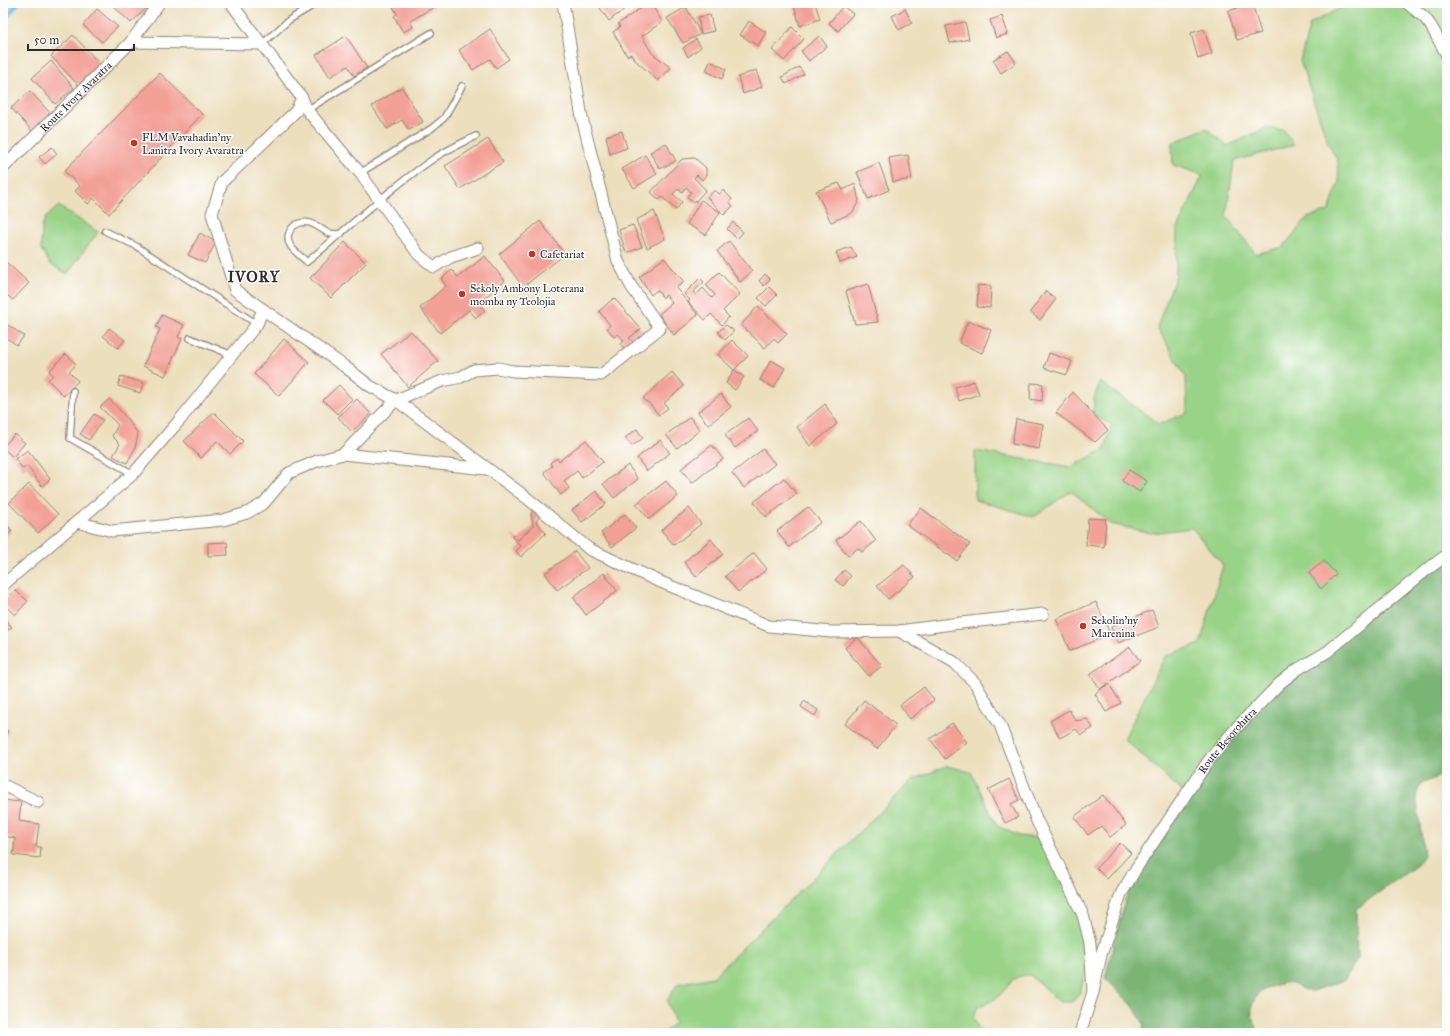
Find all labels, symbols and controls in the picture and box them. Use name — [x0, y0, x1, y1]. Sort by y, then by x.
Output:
scale bar — [28, 26, 134, 52]
text: 50 m — [34, 33, 59, 47]
street label: Route Ivory Avaratra — [38, 58, 115, 135]
place label: FLM Vavahadin'ny Lanitra Ivory Avaratra — [142, 131, 244, 157]
marker: FLM Vavahadin'ny Lanitra Ivory Avaratra — [129, 138, 139, 148]
place label: Cafetariat — [540, 248, 585, 261]
marker: Cafetariat — [527, 249, 537, 259]
district label: IVORY — [228, 268, 281, 286]
place label: Sekoly Ambony Loterana momba ny Teolojia — [470, 282, 585, 308]
marker: Sekoly Ambony Loterana momba ny Teolojia — [457, 289, 467, 299]
place label: Sekolin'ny Marenina — [1091, 614, 1139, 640]
marker: Sekolin'ny Marenina — [1078, 621, 1088, 631]
street label: Route Besorohitra — [1196, 705, 1260, 776]

